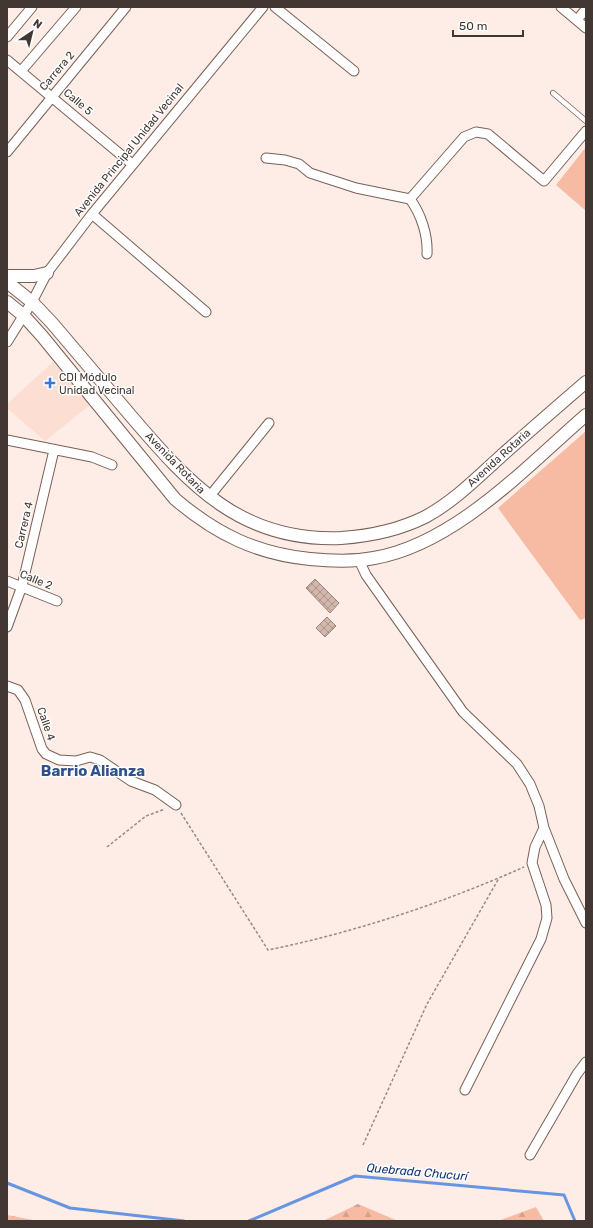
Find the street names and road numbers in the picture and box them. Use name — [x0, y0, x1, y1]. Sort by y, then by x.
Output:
street label: Carrera 2 — [37, 49, 77, 93]
street label: Avenida Principal Unidad Vecinal — [72, 81, 186, 219]
street label: Calle 5 — [61, 86, 96, 118]
street label: Avenida Rotaria — [465, 426, 533, 490]
street label: Avenida Rotaria — [142, 430, 208, 496]
street label: Carrera 4 — [12, 500, 36, 550]
street label: Calle 2 — [18, 568, 54, 592]
street label: Calle 4 — [34, 706, 58, 743]

